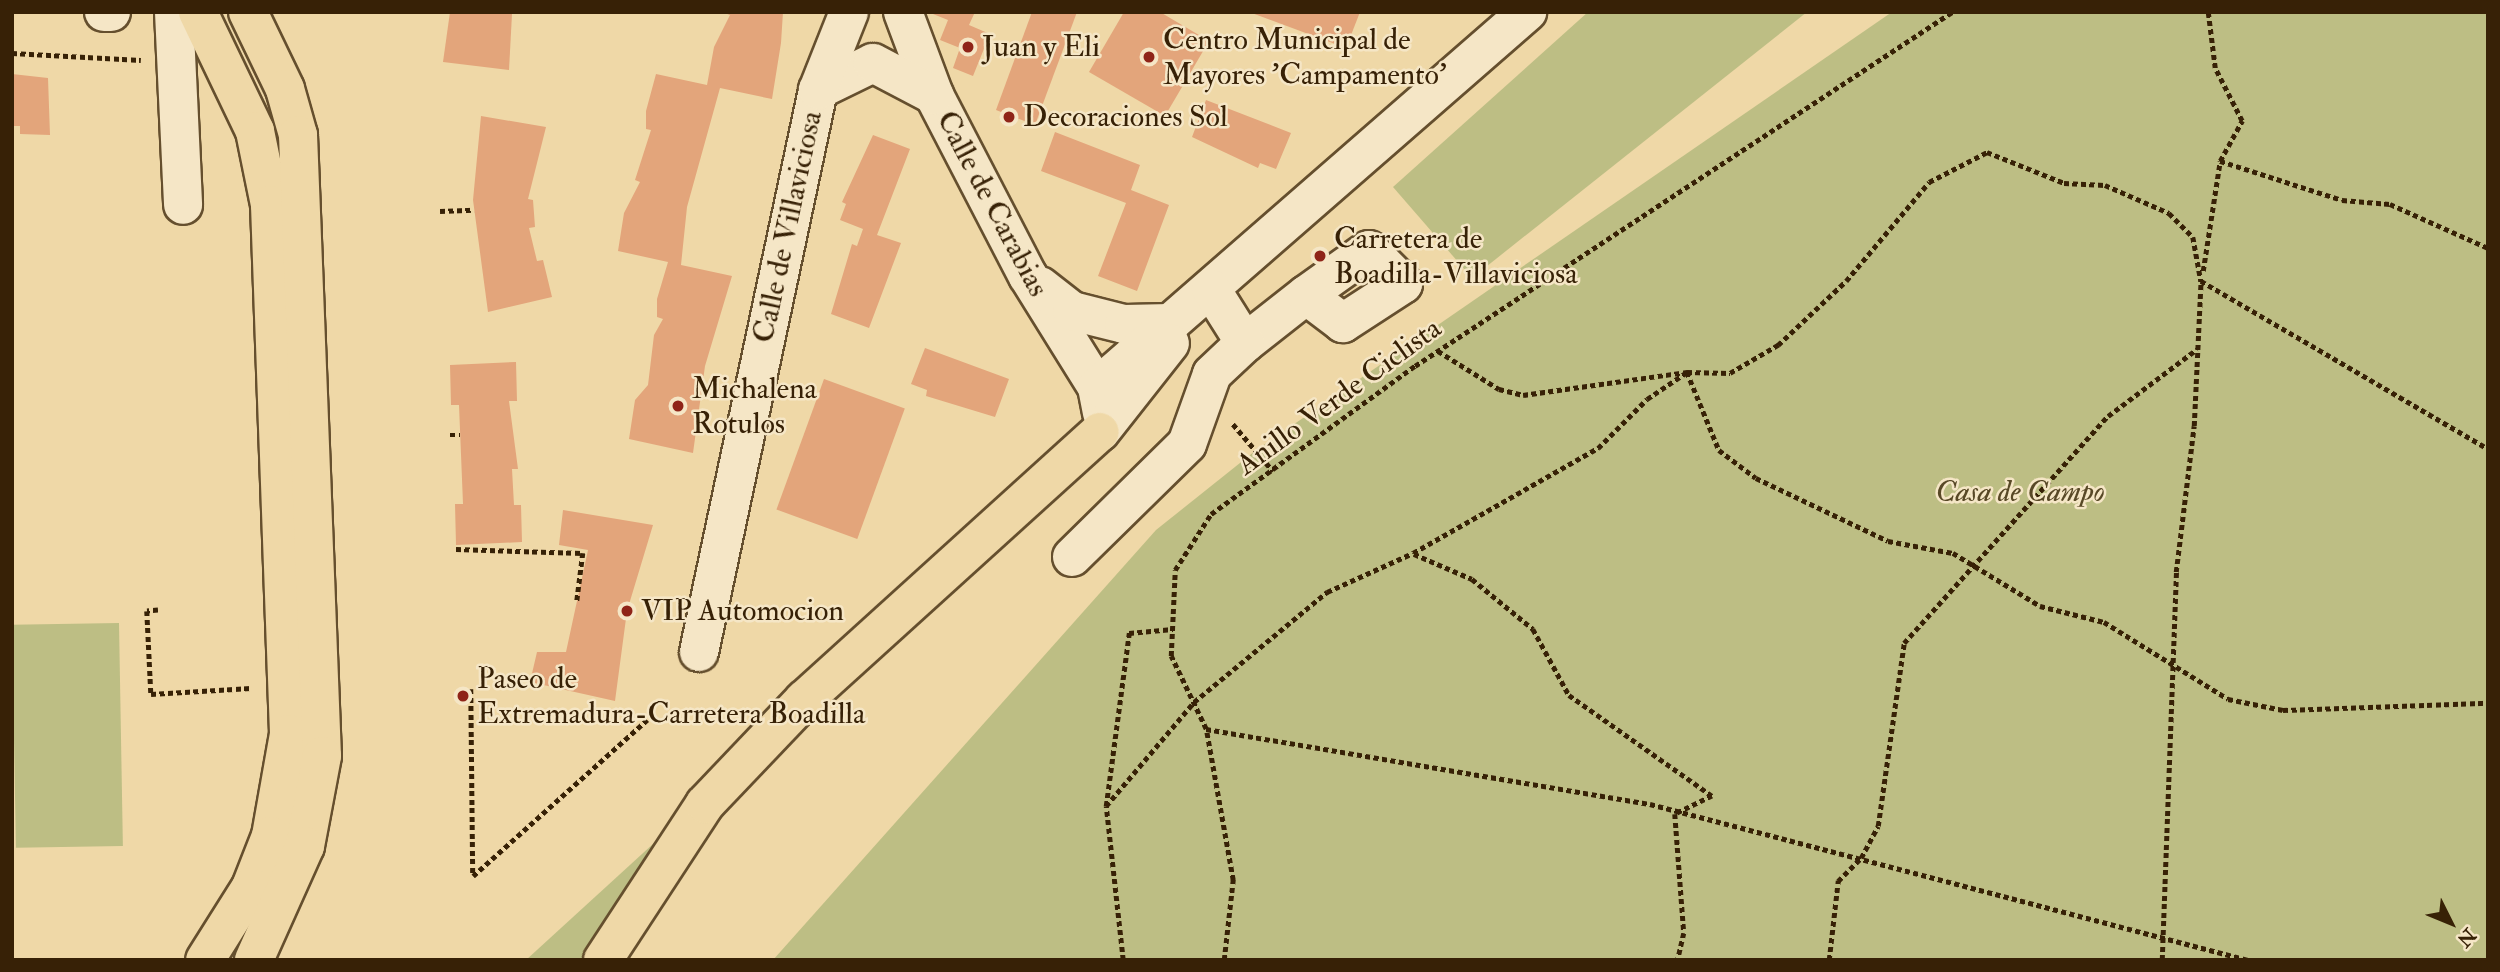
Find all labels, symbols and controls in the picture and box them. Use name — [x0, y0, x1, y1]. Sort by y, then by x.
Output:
place label: Centro Municipal de Mayores 'Campamento' — [1163, 22, 1447, 92]
place label: Juan y Eli — [982, 29, 1100, 65]
marker: Juan y Eli — [960, 39, 976, 55]
marker: Centro Municipal de Mayores 'Campamento' — [1141, 49, 1157, 65]
place label: Decoraciones Sol — [1023, 99, 1228, 135]
street label: Calle de Carabias — [928, 105, 1056, 303]
street label: Calle de Villaviciosa — [746, 108, 830, 346]
marker: Decoraciones Sol — [1001, 109, 1017, 125]
place label: Carretera de Boadilla-Villaviciosa — [1334, 221, 1578, 292]
marker: Carretera de Boadilla-Villaviciosa — [1312, 248, 1328, 264]
street label: Anillo Verde Ciclista — [1230, 311, 1448, 483]
place label: Michalena Rotulos — [692, 371, 817, 442]
marker: Michalena Rotulos — [670, 398, 686, 414]
park label: Casa de Campo — [1935, 474, 2105, 510]
place label: VIP Automocion — [641, 593, 844, 629]
marker: VIP Automocion — [619, 603, 635, 619]
place label: Paseo de Extremadura-Carretera Boadilla — [477, 661, 865, 732]
marker: Paseo de Extremadura-Carretera Boadilla — [455, 688, 471, 704]
north arrow — [2416, 888, 2486, 958]
text: N — [2452, 923, 2481, 952]

